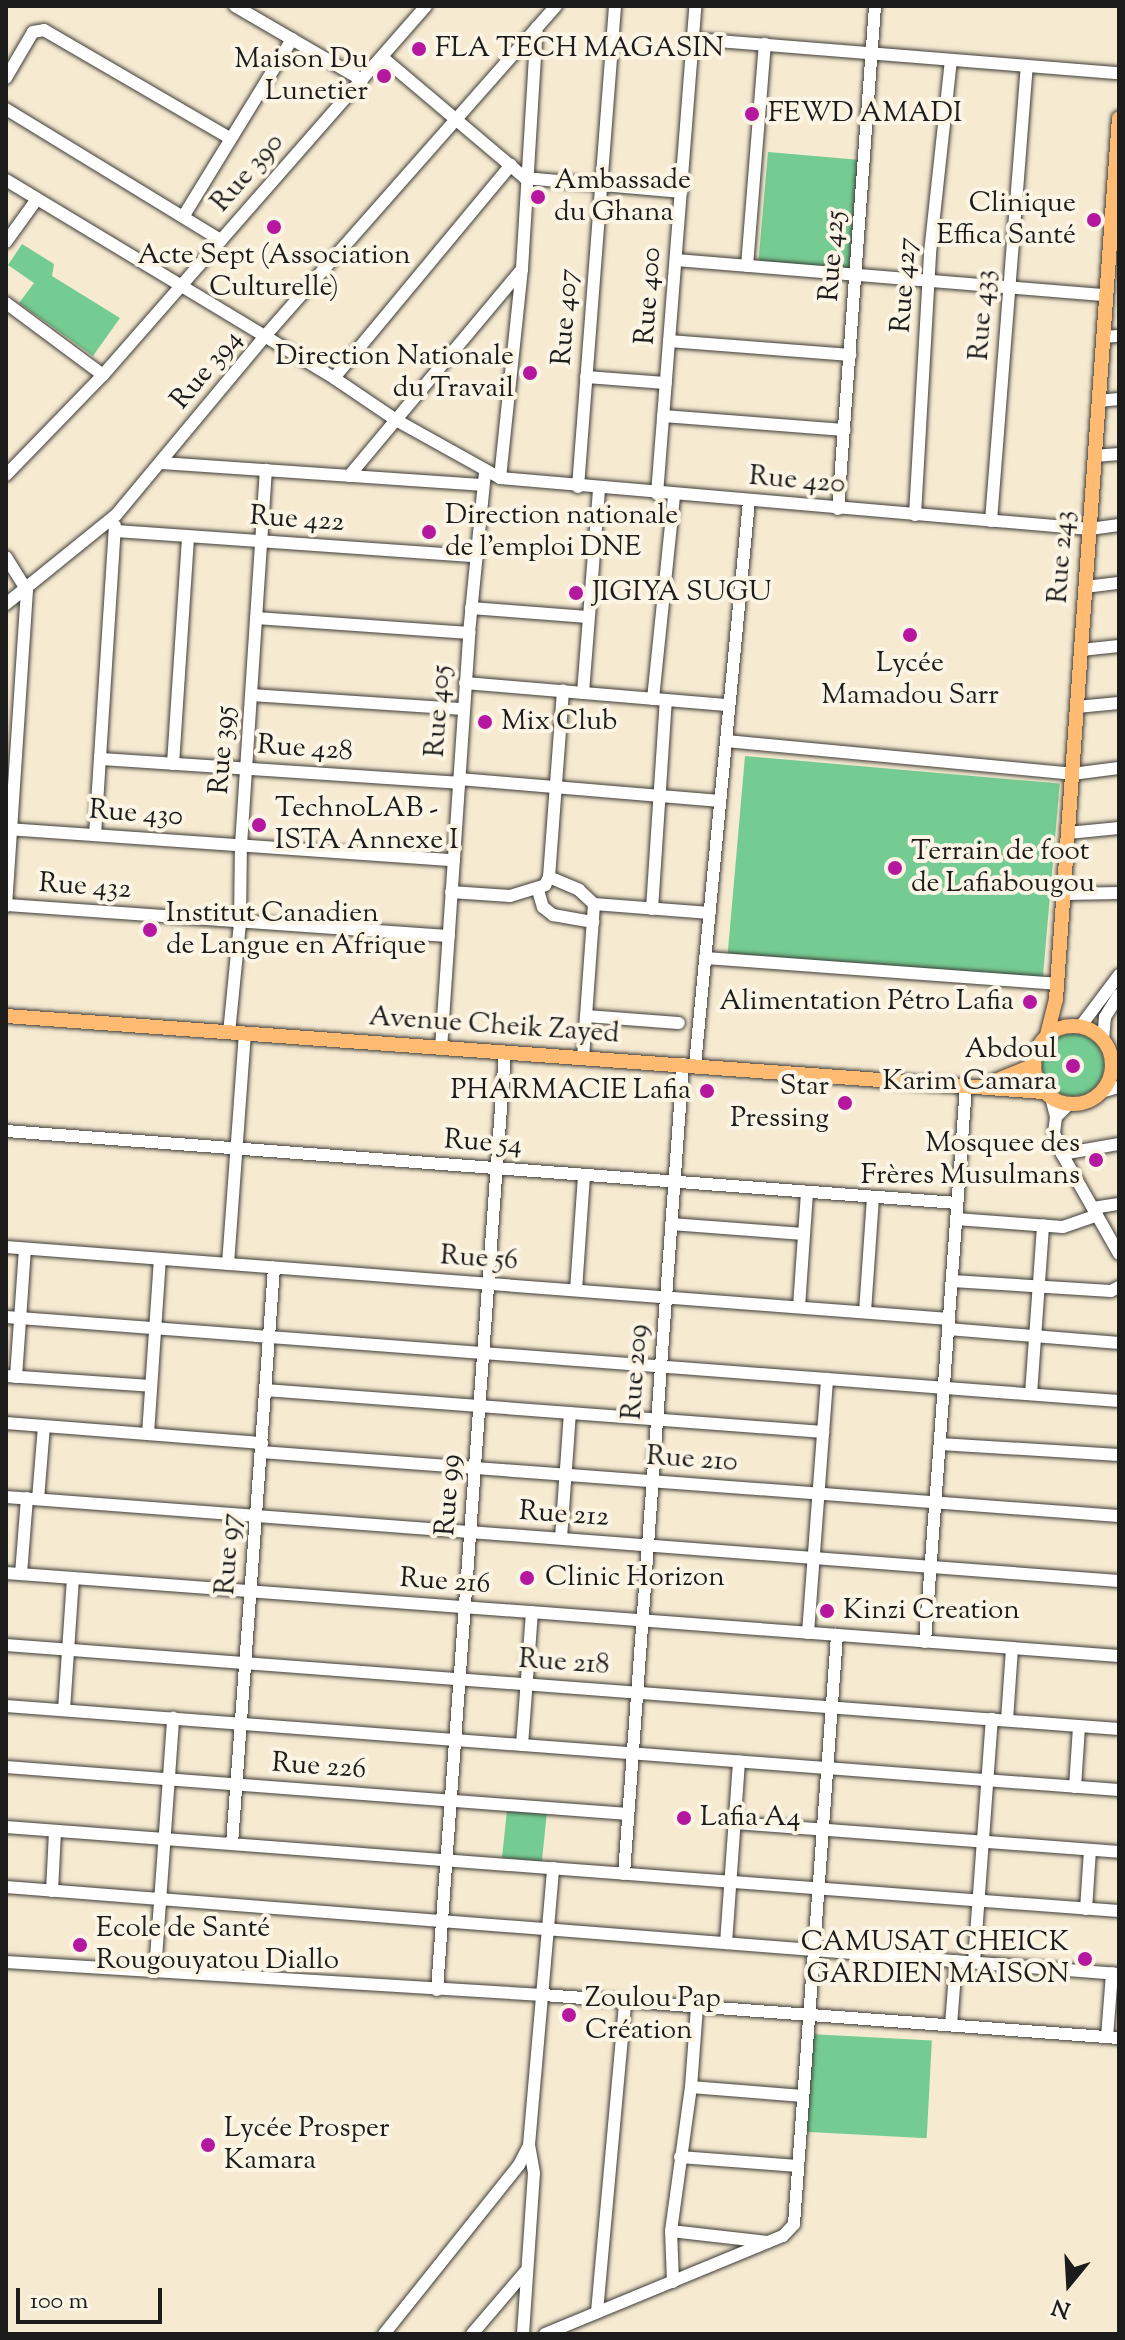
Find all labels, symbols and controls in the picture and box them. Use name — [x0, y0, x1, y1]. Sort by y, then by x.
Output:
place label: FLA TECH MAGASIN — [435, 32, 724, 66]
marker: FLA TECH MAGASIN — [410, 40, 428, 58]
place label: Maison Du Lunetier — [234, 43, 368, 109]
marker: Maison Du Lunetier — [375, 67, 393, 85]
place label: FEWD AMADI — [768, 97, 962, 131]
marker: FEWD AMADI — [743, 105, 761, 123]
street label: Rue 390 — [205, 127, 291, 219]
place label: Ambassade du Ghana — [554, 164, 691, 230]
place label: Clinique Effica Santé — [937, 187, 1076, 253]
marker: Ambassade du Ghana — [529, 188, 547, 206]
street label: Rue 425 — [813, 209, 853, 303]
marker: Clinique Effica Santé — [1083, 209, 1105, 231]
marker: Acte Sept (Association Culturelle) — [265, 218, 283, 236]
street label: Rue 427 — [885, 236, 925, 334]
place label: Acte Sept (Association Culturelle) — [137, 239, 411, 305]
street label: Rue 400 — [629, 246, 669, 346]
street label: Rue 407 — [546, 267, 586, 367]
street label: Rue 433 — [963, 268, 1003, 362]
street label: Rue 394 — [164, 323, 250, 417]
place label: Direction Nationale du Travail — [275, 340, 514, 406]
marker: Direction Nationale du Travail — [521, 364, 539, 382]
street label: Rue 420 — [747, 460, 847, 502]
place label: Direction nationale de l'emploi DNE — [445, 499, 678, 565]
street label: Rue 422 — [249, 500, 345, 540]
street label: Rue 243 — [1042, 509, 1082, 605]
marker: Direction nationale de l'emploi DNE — [420, 523, 438, 541]
place label: JIGIYA SUGU — [592, 576, 771, 610]
marker: JIGIYA SUGU — [567, 584, 585, 602]
marker: Lycée Mamadou Sarr — [901, 626, 919, 644]
place label: Lycée Mamadou Sarr — [821, 647, 999, 713]
street label: Rue 405 — [419, 664, 459, 758]
street label: Rue 395 — [203, 704, 243, 796]
place label: Mix Club — [501, 705, 617, 739]
marker: Mix Club — [476, 713, 494, 731]
street label: Rue 428 — [256, 729, 354, 769]
place label: TechnoLAB - ISTA Annexe I — [275, 792, 458, 858]
street label: Rue 430 — [88, 794, 184, 834]
marker: TechnoLAB - ISTA Annexe I — [250, 816, 268, 834]
place label: Terrain de foot de Lafiabougou — [911, 835, 1095, 901]
marker: Terrain de foot de Lafiabougou — [886, 859, 904, 877]
street label: Rue 432 — [37, 867, 133, 907]
place label: Institut Canadien de Langue en Afrique — [166, 897, 426, 963]
marker: Institut Canadien de Langue en Afrique — [141, 921, 159, 939]
place label: Alimentation Pétro Lafia — [719, 985, 1014, 1019]
marker: Alimentation Pétro Lafia — [1021, 993, 1039, 1011]
street label: Avenue Cheik Zayed — [368, 1000, 620, 1052]
place label: Abdoul Karim Camara — [882, 1033, 1057, 1099]
marker: Abdoul Karim Camara — [1064, 1057, 1082, 1075]
place label: Star Pressing — [730, 1070, 829, 1136]
place label: PHARMACIE Lafia — [451, 1074, 691, 1108]
marker: PHARMACIE Lafia — [698, 1082, 716, 1100]
marker: Star Pressing — [836, 1094, 854, 1112]
street label: Rue 54 — [443, 1124, 523, 1162]
place label: Mosquee des Frères Musulmans — [861, 1127, 1080, 1193]
marker: Mosquee des Frères Musulmans — [1087, 1151, 1105, 1169]
street label: Rue 56 — [439, 1240, 519, 1278]
street label: Rue 209 — [616, 1323, 656, 1421]
street label: Rue 210 — [645, 1440, 739, 1480]
street label: Rue 99 — [429, 1453, 469, 1537]
street label: Rue 212 — [518, 1495, 610, 1535]
street label: Rue 97 — [209, 1512, 249, 1596]
place label: Clinic Horizon — [545, 1561, 725, 1595]
street label: Rue 216 — [398, 1562, 492, 1602]
marker: Clinic Horizon — [516, 1567, 538, 1589]
place label: Kinzi Creation — [843, 1594, 1020, 1628]
marker: Kinzi Creation — [818, 1602, 836, 1620]
street label: Rue 218 — [517, 1643, 611, 1683]
street label: Rue 226 — [271, 1747, 367, 1787]
place label: Lafia A4 — [700, 1801, 801, 1835]
marker: Lafia A4 — [675, 1809, 693, 1827]
place label: Ecole de Santé Rougouyatou Diallo — [96, 1912, 339, 1978]
place label: CAMUSAT CHEICK GARDIEN MAISON — [801, 1926, 1069, 1992]
marker: Ecole de Santé Rougouyatou Diallo — [71, 1936, 89, 1954]
marker: CAMUSAT CHEICK GARDIEN MAISON — [1076, 1950, 1094, 1968]
place label: Zoulou Pap Création — [585, 1982, 721, 2048]
marker: Zoulou Pap Création — [560, 2006, 578, 2024]
place label: Lycée Prosper Kamara — [224, 2112, 390, 2178]
marker: Lycée Prosper Kamara — [199, 2136, 217, 2154]
north arrow — [1029, 2244, 1109, 2324]
scale bar — [20, 2272, 166, 2322]
text: 100 m — [30, 2285, 88, 2319]
text: N — [1048, 2289, 1075, 2325]

